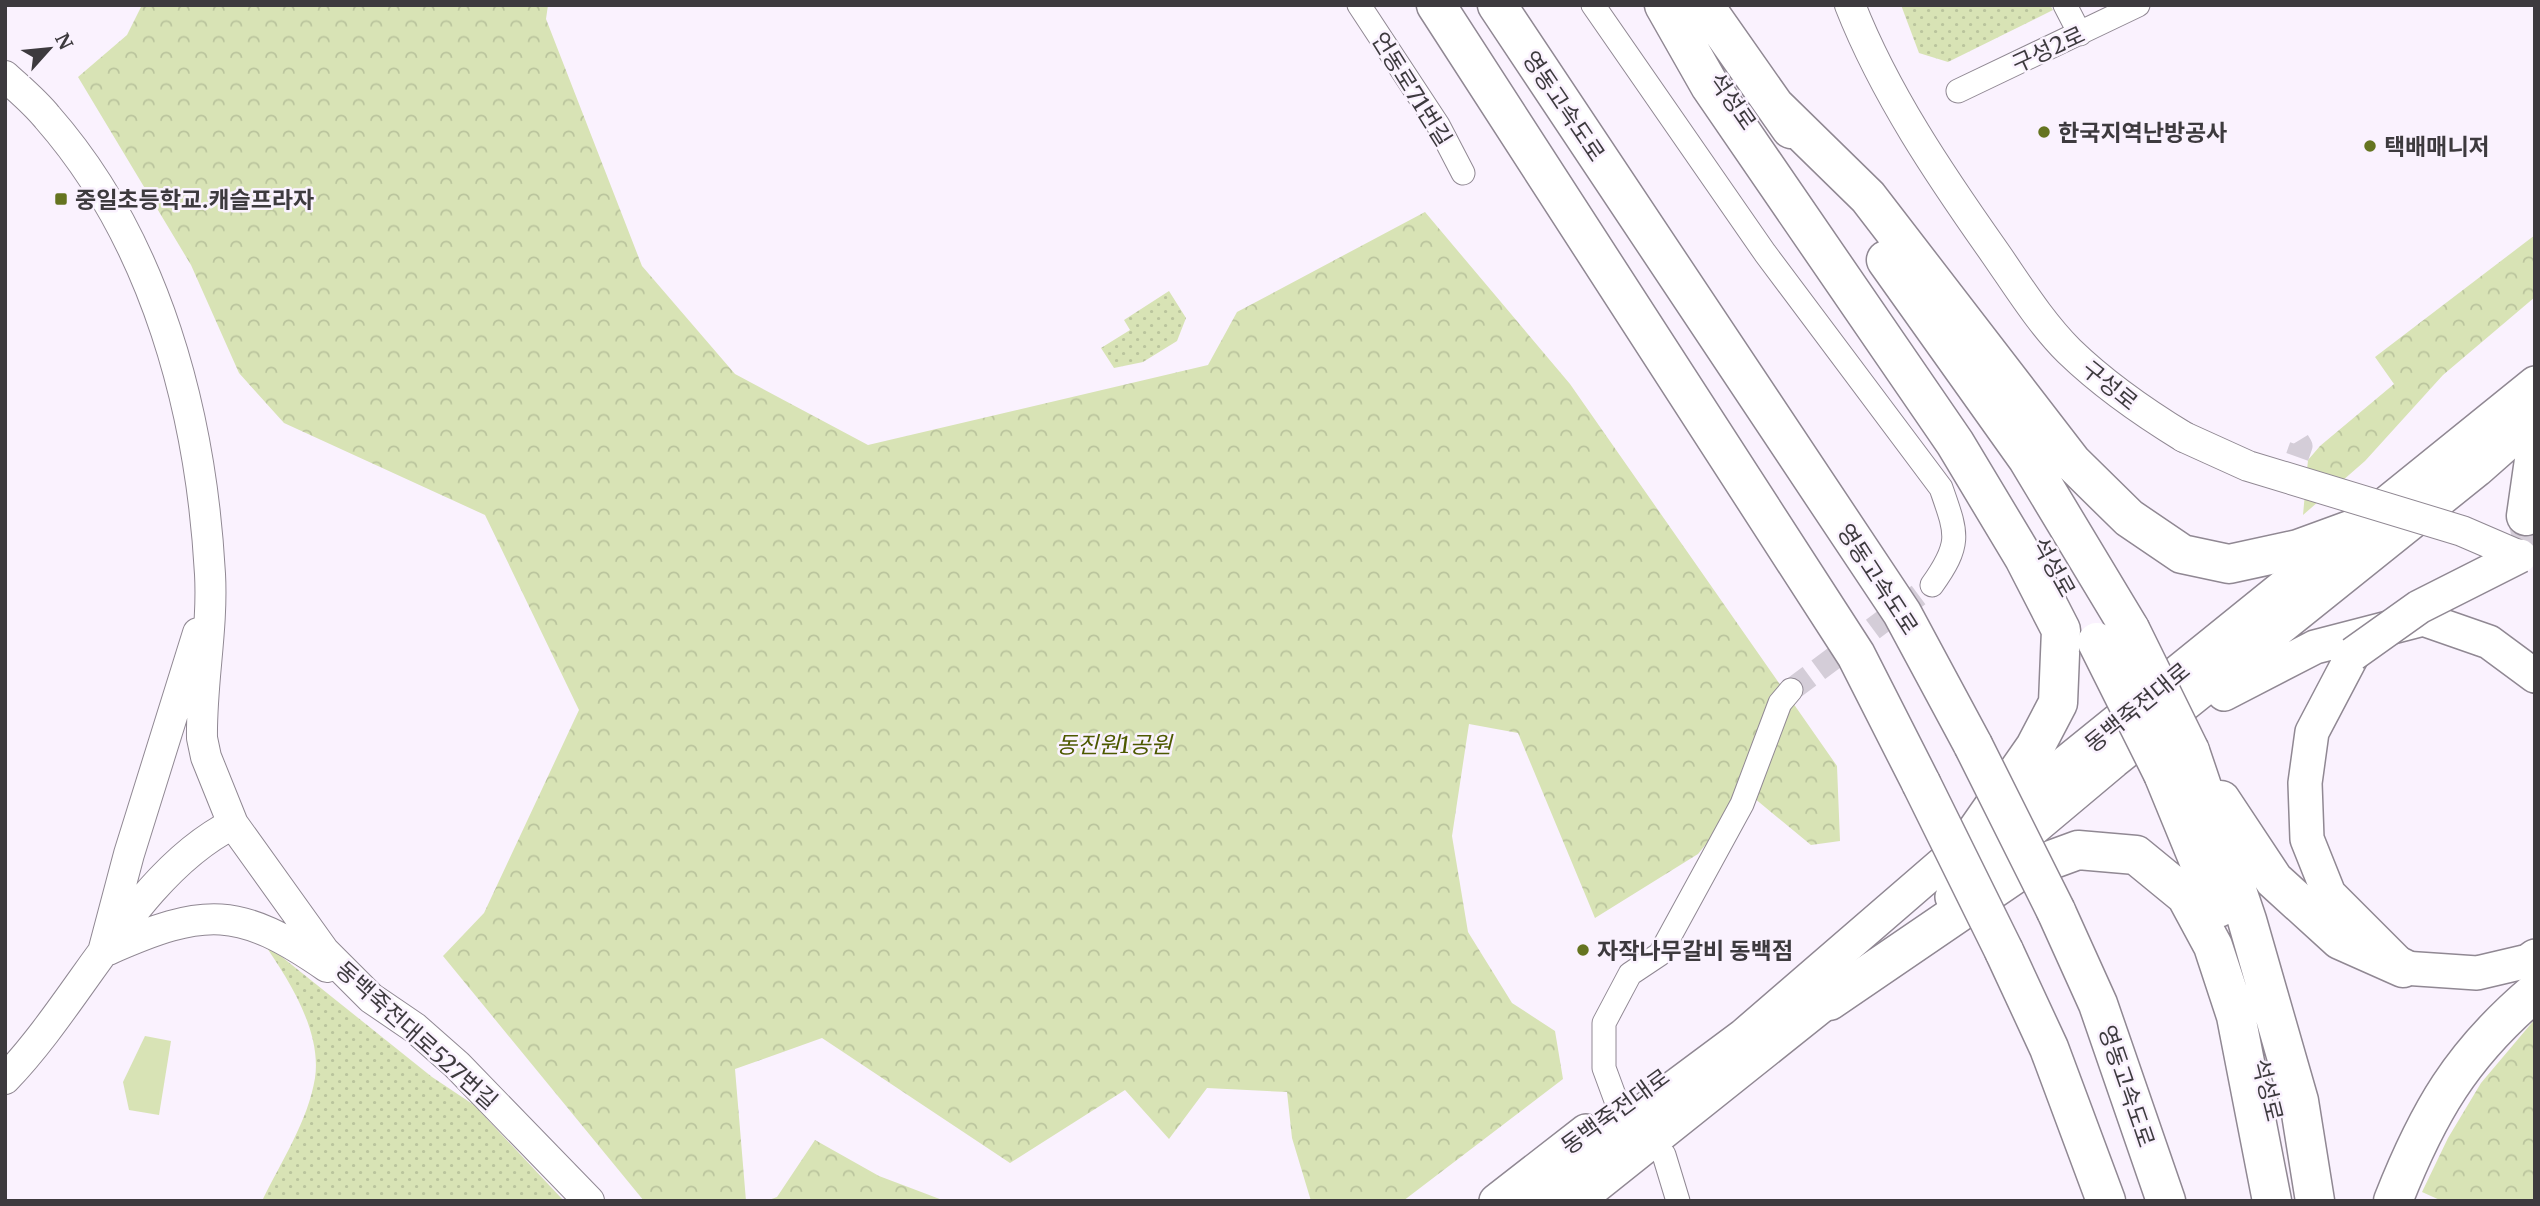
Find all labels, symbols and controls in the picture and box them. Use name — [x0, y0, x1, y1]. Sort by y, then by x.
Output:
north arrow — [14, 14, 84, 84]
street label: 구성2로 — [2007, 20, 2089, 78]
street label: 언동로71번길 — [1366, 27, 1458, 151]
text: N — [50, 29, 78, 53]
street label: 영동고속도로 — [1516, 45, 1612, 167]
street label: 석성로 — [1703, 67, 1763, 135]
place label: 한국지역난방공사 — [2058, 118, 2227, 147]
marker: 한국지역난방공사 — [2036, 124, 2052, 140]
place label: 택배매니저 — [2384, 132, 2490, 161]
marker: 택배매니저 — [2362, 138, 2378, 154]
place label: 중일초등학교.캐슬프라자 — [75, 185, 314, 214]
marker: 중일초등학교.캐슬프라자 — [53, 191, 69, 207]
street label: 구성로 — [2076, 354, 2144, 416]
street label: 영동고속도로 — [1831, 518, 1925, 640]
street label: 석성로 — [2026, 532, 2082, 602]
street label: 동백죽전대로 — [2079, 656, 2195, 758]
park label: 동진원1공원 — [1056, 730, 1174, 759]
place label: 자작나무갈비 동백점 — [1597, 936, 1793, 965]
marker: 자작나무갈비 동백점 — [1575, 942, 1591, 958]
street label: 동백죽전대로527번길 — [330, 955, 504, 1115]
street label: 영동고속도로 — [2093, 1021, 2161, 1151]
street label: 석성로 — [2246, 1056, 2290, 1124]
street label: 동백죽전대로 — [1555, 1062, 1675, 1160]

